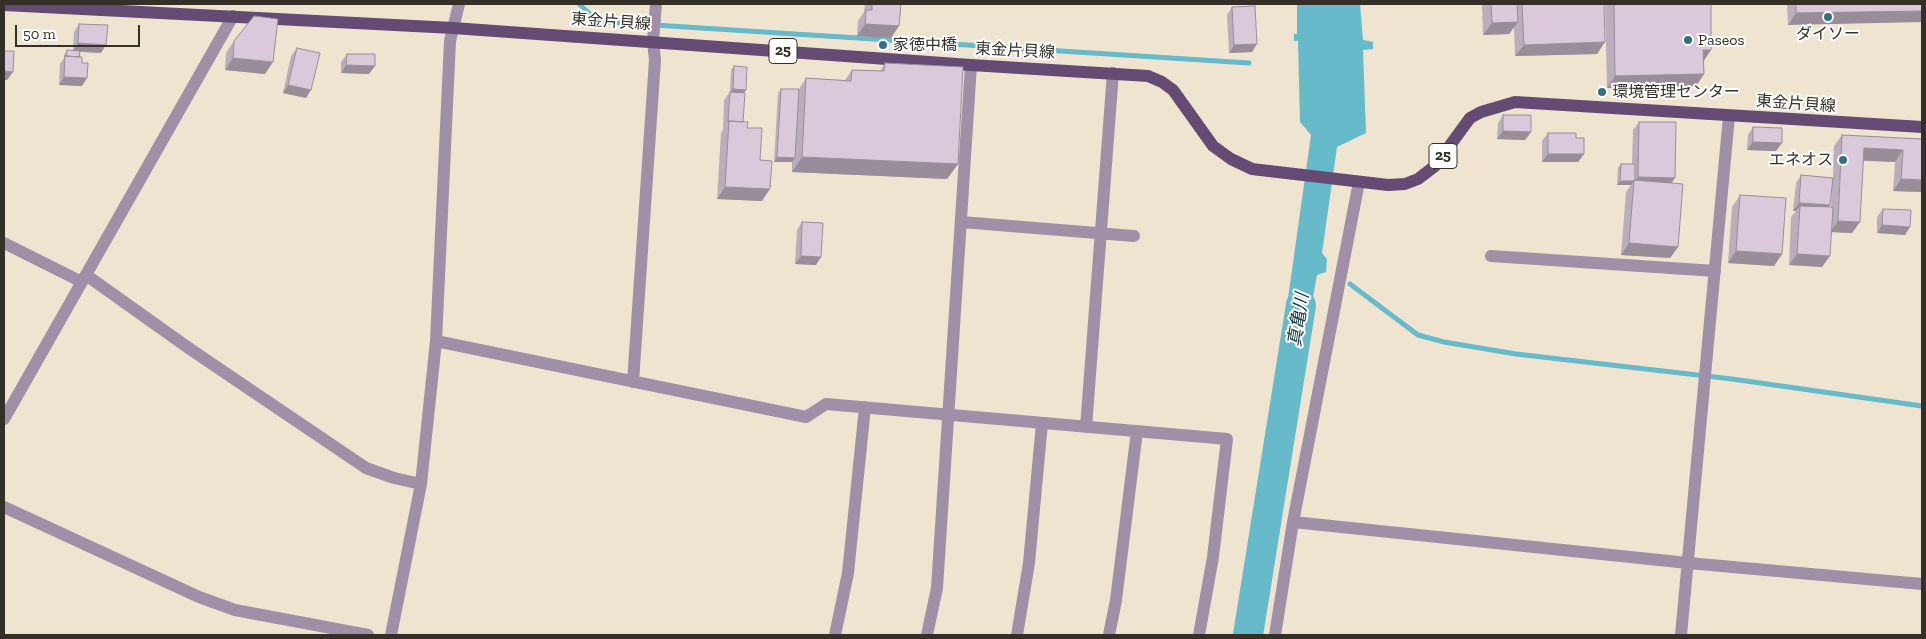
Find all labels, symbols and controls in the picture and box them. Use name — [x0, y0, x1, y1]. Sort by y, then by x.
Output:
street label: 東金片貝線 — [570, 10, 652, 34]
marker: ダイソー — [1822, 11, 1834, 23]
scale bar — [18, 15, 142, 47]
place label: ダイソー — [1796, 24, 1860, 44]
text: 50 m — [23, 25, 56, 43]
place label: Paseos — [1698, 30, 1745, 50]
marker: Paseos — [1682, 34, 1694, 46]
place label: 家徳中橋 — [893, 35, 957, 55]
road number: 25 — [769, 38, 797, 64]
marker: 家徳中橋 — [877, 39, 889, 51]
street label: 東金片貝線 — [975, 39, 1055, 63]
place label: 環境管理センター — [1612, 82, 1740, 102]
marker: 環境管理センター — [1596, 86, 1608, 98]
street label: 東金片貝線 — [1755, 92, 1837, 116]
road number: 25 — [1429, 144, 1457, 168]
place label: エネオス — [1769, 150, 1833, 170]
marker: エネオス — [1837, 154, 1849, 166]
water label: 真亀川 — [1284, 292, 1314, 348]

